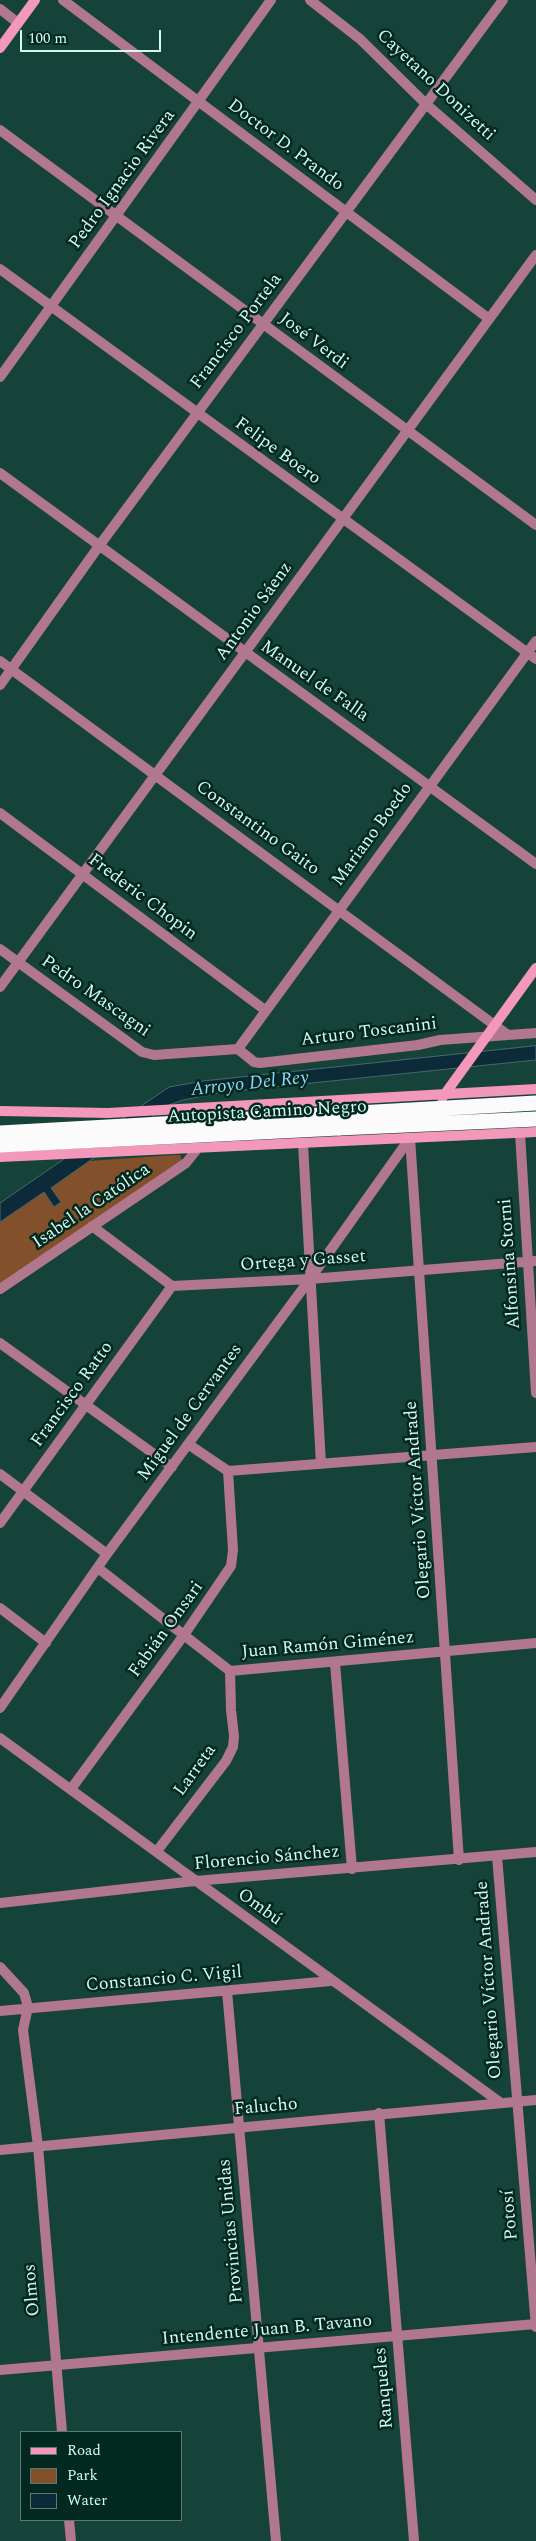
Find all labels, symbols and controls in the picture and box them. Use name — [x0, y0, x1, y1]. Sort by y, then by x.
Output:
scale bar — [22, 20, 164, 52]
street label: Cayetano Donizetti — [371, 25, 499, 147]
text: 100 m — [28, 27, 67, 50]
street label: Doctor D. Prando — [223, 95, 347, 197]
street label: Pedro Ignacio Rivera — [65, 106, 181, 254]
street label: Francisco Portela — [187, 270, 287, 394]
street label: José Verdi — [274, 309, 352, 375]
street label: Felipe Boero — [230, 414, 324, 490]
street label: Antonio Sáenz — [212, 558, 298, 666]
street label: Manuel de Falla — [256, 637, 372, 727]
street label: Constantino Gaito — [191, 777, 323, 881]
street label: Mariano Boedo — [328, 779, 418, 891]
street label: Frederic Chopin — [83, 850, 201, 946]
street label: Pedro Mascagni — [36, 951, 154, 1043]
street label: Arturo Toscanini — [300, 1014, 438, 1052]
water label: Arroyo Del Rey — [190, 1067, 310, 1103]
street label: Autopista Camino Negro — [167, 1097, 367, 1129]
street label: Isabel la Católica — [29, 1160, 155, 1254]
street label: Alfonsina Storni — [496, 1198, 526, 1330]
street label: Ortega y Gasset — [239, 1247, 367, 1277]
street label: Francisco Ratto — [27, 1338, 119, 1452]
street label: Miguel de Cervantes — [134, 1340, 248, 1486]
street label: Olegario Víctor Andrade — [401, 1400, 437, 1600]
street label: Fabián Onsari — [125, 1578, 209, 1682]
street label: Juan Ramón Giménez — [241, 1628, 415, 1664]
street label: Larreta — [170, 1741, 222, 1801]
street label: Florencio Sánchez — [193, 1842, 341, 1876]
street label: Olegario Víctor Andrade — [472, 1880, 508, 2080]
street label: Ombú — [232, 1885, 286, 1931]
street label: Constancio C. Vigil — [85, 1962, 243, 1998]
street label: Falucho — [233, 2094, 299, 2122]
street label: Provincias Unidas — [215, 2158, 249, 2304]
street label: Potosí — [498, 2189, 524, 2241]
street label: Olmos — [20, 2263, 46, 2317]
street label: Intendente Juan B. Tavano — [161, 2311, 373, 2351]
street label: Ranqueles — [371, 2346, 399, 2430]
legend — [20, 2431, 182, 2521]
text: Road — [67, 2439, 101, 2462]
text: Park — [67, 2464, 98, 2487]
text: Water — [67, 2489, 107, 2512]

